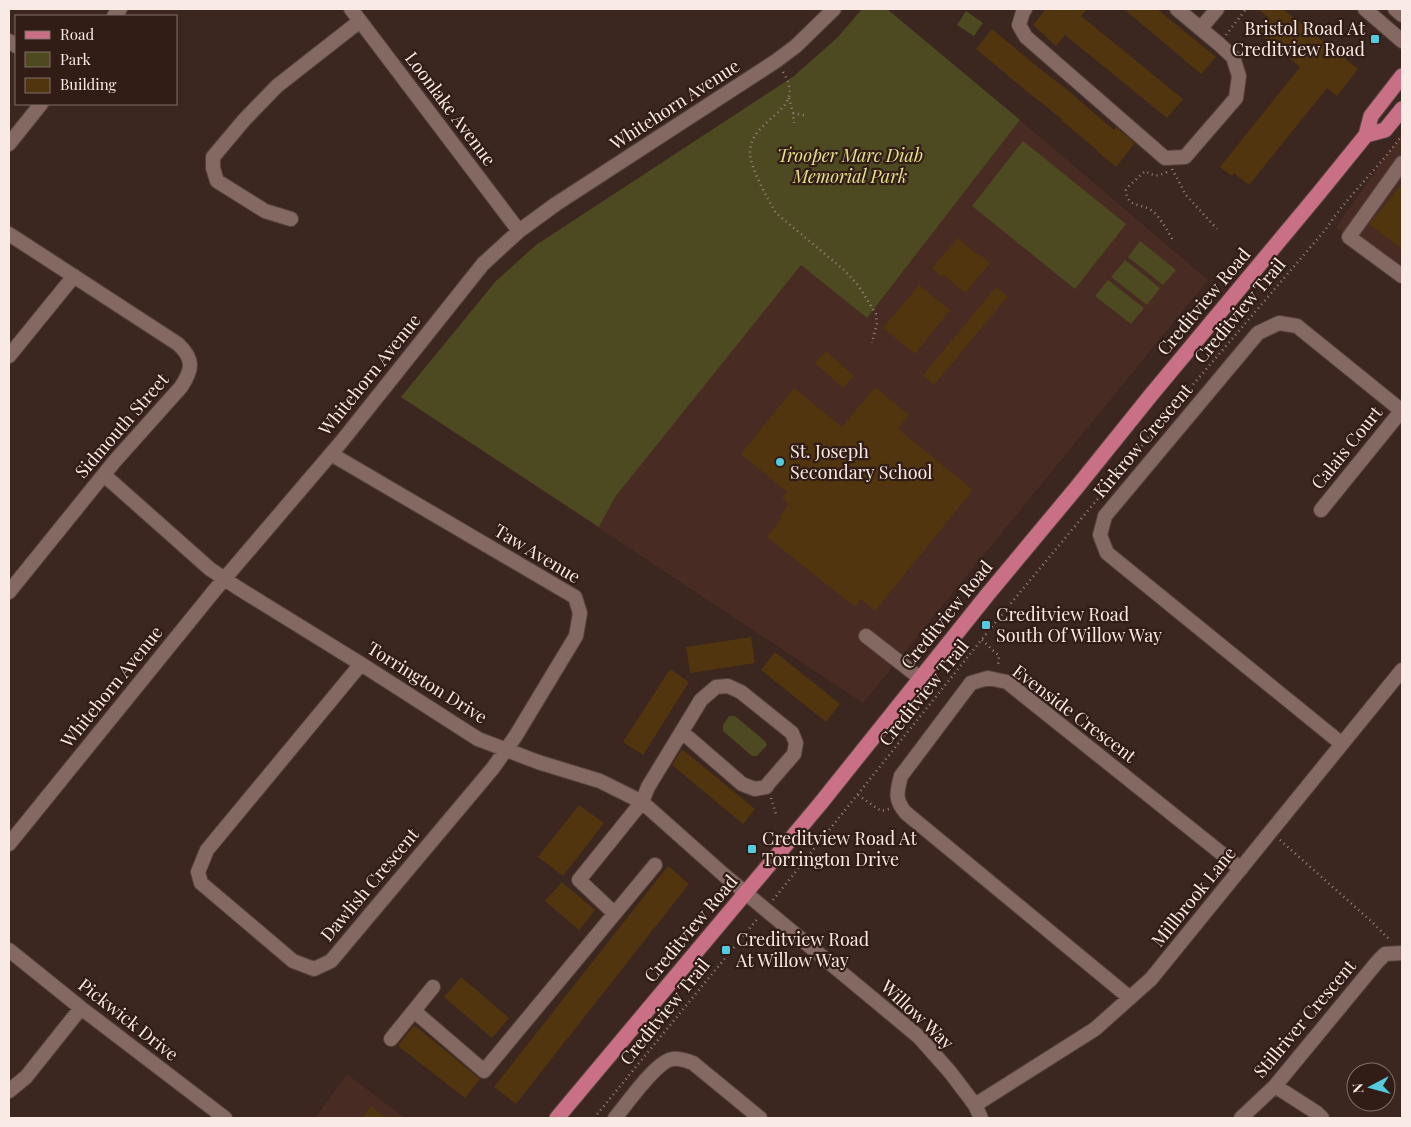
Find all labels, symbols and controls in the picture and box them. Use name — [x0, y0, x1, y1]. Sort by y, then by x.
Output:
legend — [15, 15, 178, 105]
place label: Bristol Road At Creditview Road — [1232, 16, 1366, 61]
text: Road — [60, 24, 94, 44]
marker: Bristol Road At Creditview Road — [1369, 33, 1381, 45]
street label: Loonlake Avenue — [400, 46, 502, 170]
text: Park — [60, 49, 92, 69]
street label: Whitehorn Avenue — [604, 53, 744, 156]
text: Building — [60, 74, 117, 94]
park label: Trooper Marc Diab Memorial Park — [777, 143, 923, 188]
street label: Creditview Road — [1151, 242, 1256, 360]
street label: Creditview Trail — [1188, 253, 1290, 368]
street label: Whitehorn Avenue — [312, 309, 426, 441]
street label: Sidmouth Street — [69, 367, 174, 483]
street label: Kirkrow Crescent — [1087, 378, 1197, 502]
street label: Calais Court — [1305, 400, 1388, 494]
place label: St. Joseph Secondary School — [790, 439, 932, 484]
marker: St. Joseph Secondary School — [774, 456, 786, 468]
street label: Taw Avenue — [490, 518, 585, 588]
street label: Creditview Road — [895, 555, 998, 674]
place label: Creditview Road South Of Willow Way — [996, 602, 1162, 647]
marker: Creditview Road South Of Willow Way — [980, 619, 992, 631]
street label: Whitehorn Avenue — [54, 621, 168, 753]
street label: Creditview Trail — [873, 634, 974, 751]
street label: Torrington Drive — [363, 636, 492, 729]
street label: Evenside Crescent — [1008, 659, 1142, 768]
street label: Dawlish Crescent — [315, 822, 424, 946]
place label: Creditview Road At Torrington Drive — [762, 826, 917, 871]
street label: Millbrook Lane — [1145, 841, 1241, 951]
marker: Creditview Road At Torrington Drive — [746, 843, 758, 855]
street label: Creditview Road — [638, 869, 743, 987]
place label: Creditview Road At Willow Way — [735, 927, 870, 972]
marker: Creditview Road At Willow Way — [720, 944, 732, 956]
street label: Creditview Trail — [614, 953, 715, 1070]
street label: Stillriver Crescent — [1248, 954, 1361, 1082]
street label: Pickwick Drive — [74, 973, 183, 1066]
street label: Willow Way — [875, 974, 959, 1054]
north arrow — [1346, 1062, 1396, 1112]
text: N — [1348, 1082, 1368, 1094]

